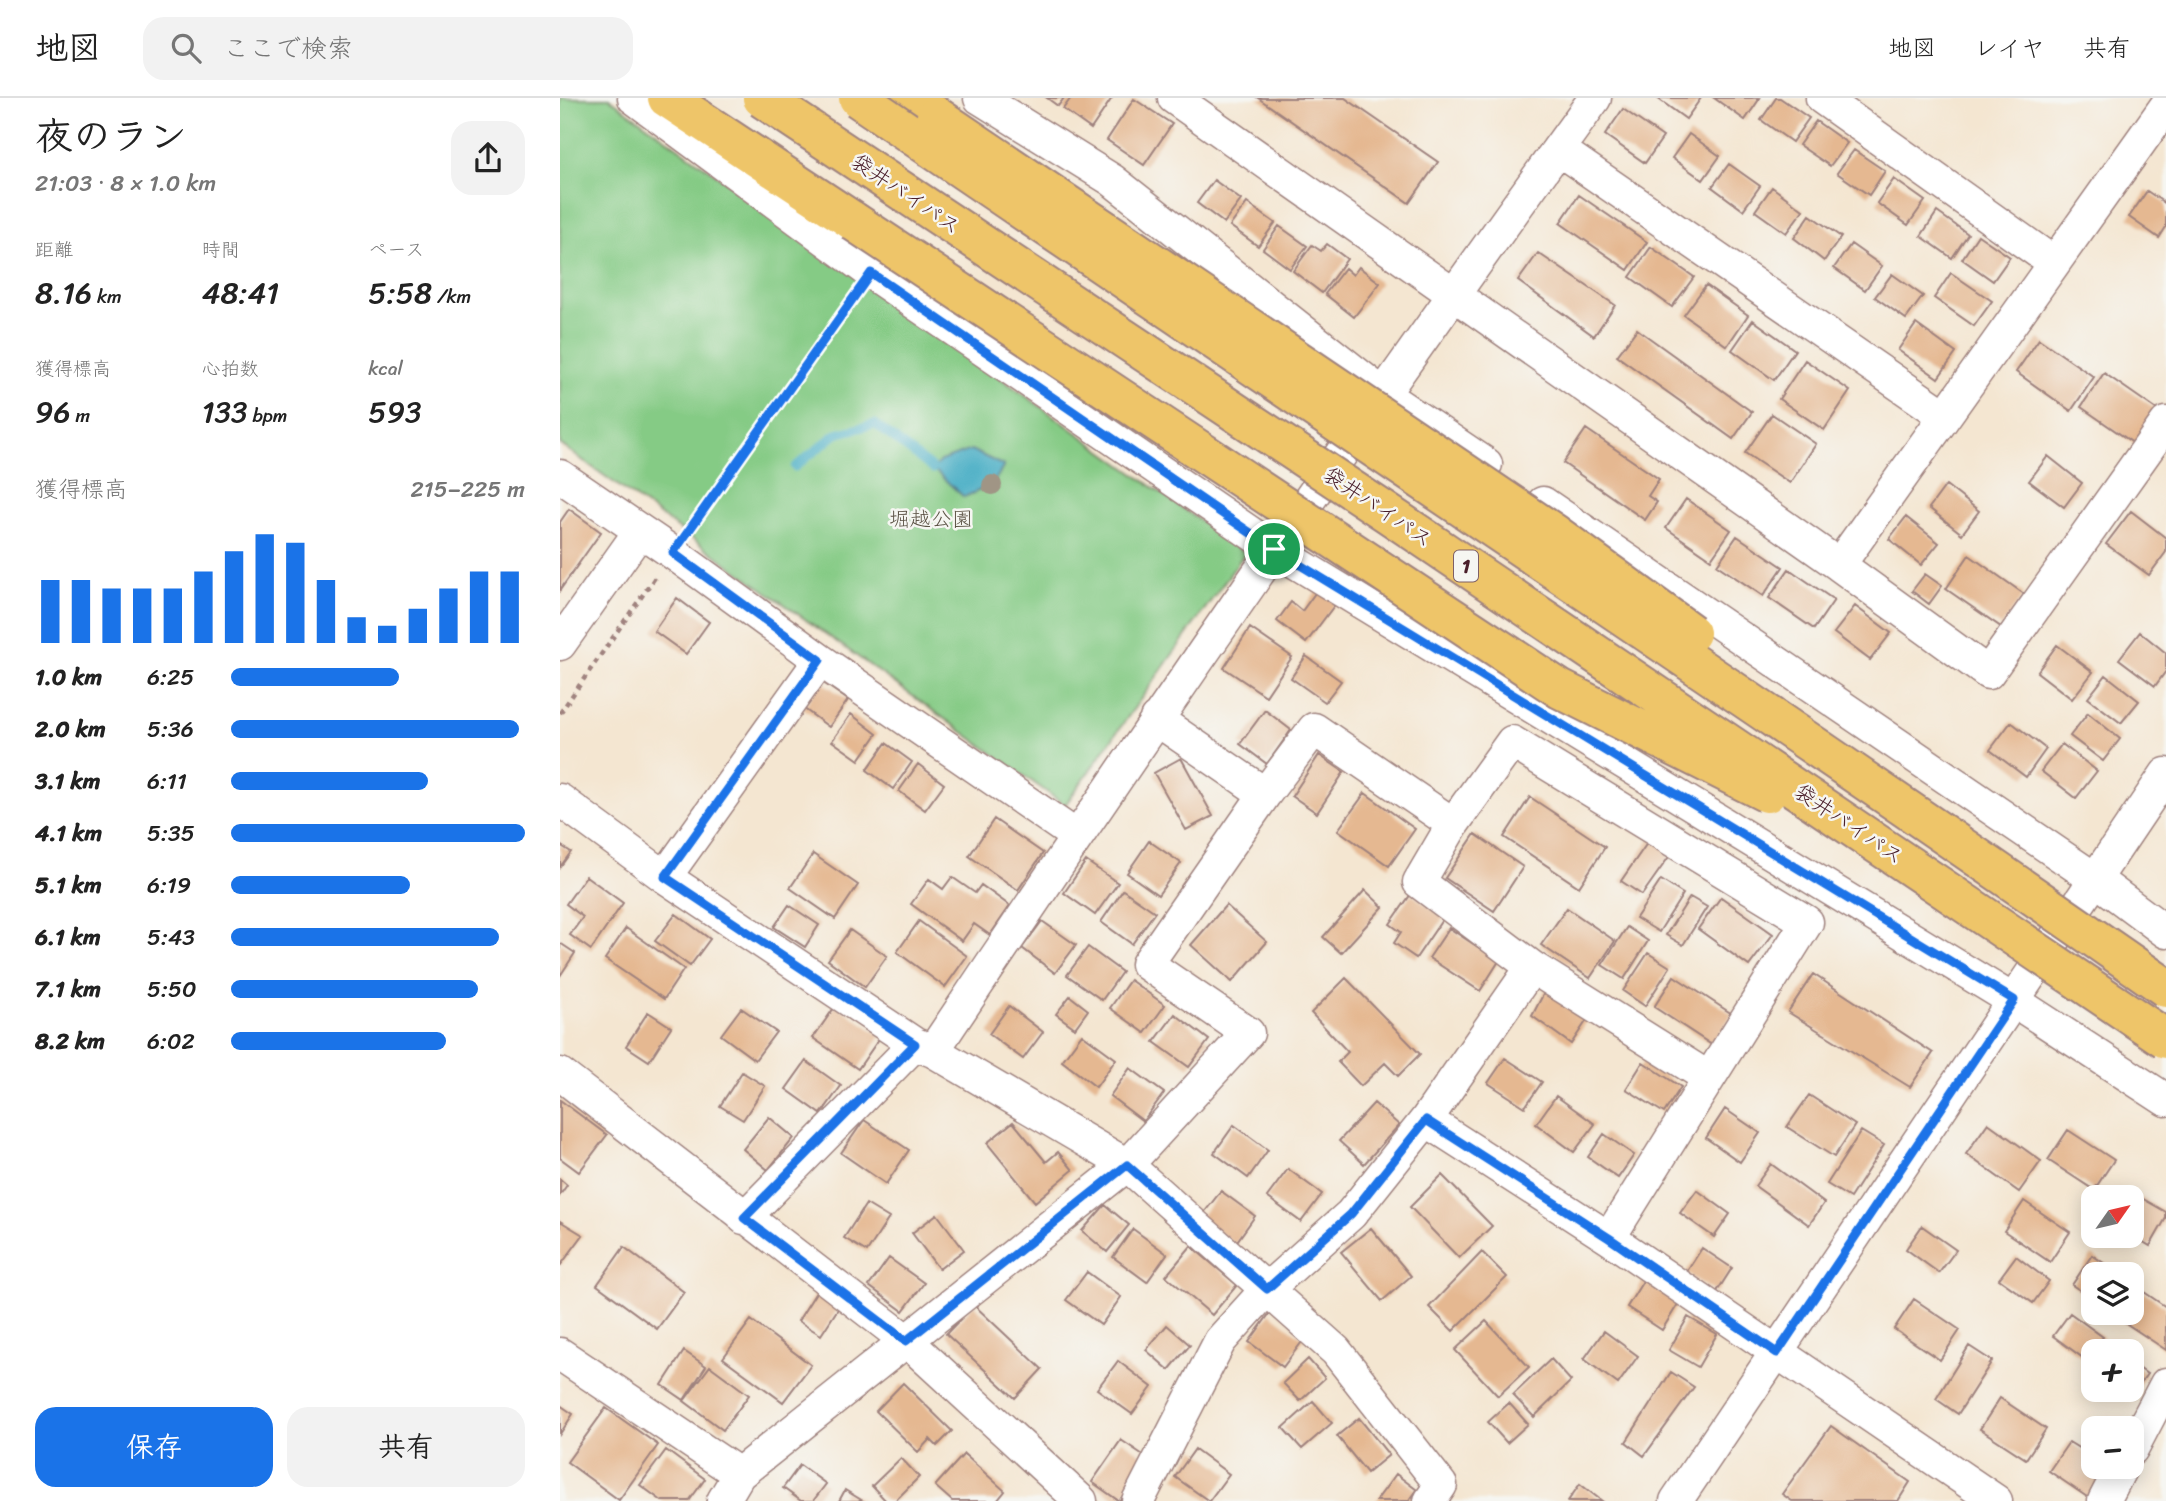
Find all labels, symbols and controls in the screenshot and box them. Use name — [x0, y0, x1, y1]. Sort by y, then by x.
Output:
search box — [143, 17, 633, 80]
text: 地図 — [35, 19, 101, 77]
text: ここで検索 — [223, 25, 353, 71]
text: 地図 — [1888, 27, 1936, 69]
text: レイヤ — [1974, 27, 2045, 69]
text: 共有 — [2083, 27, 2131, 69]
icon: search — [167, 29, 205, 67]
text: 夜のラン — [35, 103, 187, 170]
button: share — [451, 121, 525, 195]
street label: 袋井バイパス — [843, 143, 969, 245]
text: 21:03 · 8 × 1.0 km — [35, 163, 216, 204]
text: 距離 — [35, 233, 73, 266]
text: 時間 — [202, 233, 240, 266]
text: ペース — [368, 233, 424, 266]
text: 8.16 — [35, 266, 92, 320]
text: 48:41 — [202, 266, 279, 320]
text: 5:58 — [368, 266, 432, 320]
text: km — [92, 280, 122, 313]
text: /km — [432, 280, 471, 313]
text: 獲得標高 — [35, 352, 111, 385]
text: 心拍数 — [202, 352, 259, 385]
text: kcal — [368, 352, 403, 385]
text: 96 — [35, 385, 70, 439]
text: 133 — [202, 385, 247, 439]
text: 593 — [368, 385, 422, 439]
text: m — [70, 399, 90, 432]
text: bpm — [247, 399, 287, 432]
street label: 袋井バイパス — [1315, 456, 1441, 558]
text: 獲得標高 — [35, 469, 127, 510]
text: 215–225 m — [411, 469, 525, 510]
park label: 堀越公園 — [889, 500, 973, 538]
pin — [1244, 519, 1304, 579]
icon: arrive — [1255, 530, 1293, 568]
road number: 1 — [1454, 551, 1478, 582]
text: 1.0 km — [35, 657, 102, 698]
text: 6:25 — [147, 657, 194, 698]
text: 2.0 km — [35, 709, 106, 750]
text: 5:36 — [147, 709, 194, 750]
text: 3.1 km — [35, 761, 100, 802]
text: 6:11 — [147, 761, 187, 802]
street label: 袋井バイパス — [1786, 773, 1912, 875]
text: 4.1 km — [35, 813, 102, 854]
text: 5:35 — [147, 813, 195, 854]
text: 5.1 km — [35, 865, 102, 906]
text: 6:19 — [147, 865, 191, 906]
text: 6.1 km — [35, 917, 101, 958]
text: 5:43 — [147, 917, 195, 958]
text: 7.1 km — [35, 969, 101, 1010]
text: 5:50 — [147, 969, 197, 1010]
text: 8.2 km — [35, 1021, 105, 1062]
text: 6:02 — [147, 1021, 195, 1062]
north arrow — [2081, 1185, 2144, 1248]
map controls — [2081, 1185, 2144, 1479]
button: layers — [2081, 1262, 2144, 1325]
button: + — [2081, 1339, 2144, 1402]
button: 保存 — [35, 1407, 273, 1487]
button: 共有 — [287, 1407, 525, 1487]
button: − — [2081, 1416, 2144, 1479]

